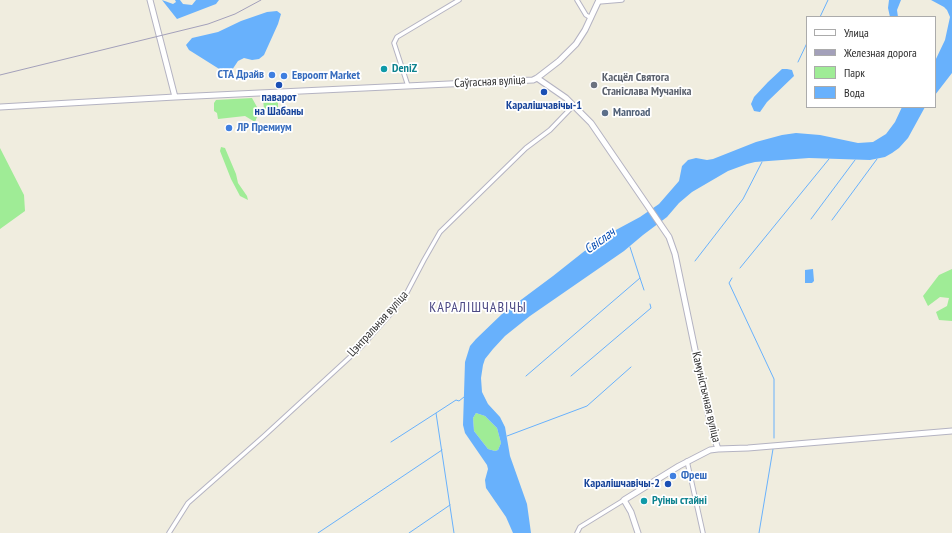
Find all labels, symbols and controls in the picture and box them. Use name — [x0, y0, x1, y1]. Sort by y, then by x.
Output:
legend — [806, 16, 936, 108]
text: Улица — [844, 25, 869, 40]
text: Железная дорога — [844, 45, 917, 60]
place label: DeniZ — [392, 62, 417, 76]
marker: DeniZ — [379, 64, 389, 74]
text: Парк — [844, 65, 865, 80]
place label: СТА Драйв — [218, 68, 264, 82]
place label: Евроопт Market — [292, 69, 360, 83]
marker: СТА Драйв — [267, 70, 277, 80]
marker: Евроопт Market — [279, 71, 289, 81]
place label: Касцёл Святога Станіслава Мучаніка — [602, 71, 692, 99]
street label: Саўгасная вуліца — [454, 73, 526, 91]
marker: паварот на Шабаны — [274, 80, 284, 90]
marker: Касцёл Святога Станіслава Мучаніка — [589, 80, 599, 90]
text: Вода — [844, 85, 865, 100]
marker: Каралішчавічы-1 — [539, 87, 549, 97]
place label: паварот на Шабаны — [255, 91, 303, 119]
place label: Каралішчавічы-1 — [506, 99, 582, 113]
place label: Manroad — [613, 106, 650, 120]
marker: Manroad — [600, 108, 610, 118]
place label: ЛР Премиум — [237, 121, 292, 135]
marker: ЛР Премиум — [224, 123, 234, 133]
water label: Свіслач — [582, 225, 618, 257]
street label: Цэнтральная вуліца — [345, 288, 411, 360]
district label: КАРАЛІШЧАВІЧЫ — [429, 300, 527, 316]
street label: Камуністычная вуліца — [689, 350, 723, 444]
place label: Фреш — [681, 469, 707, 483]
marker: Фреш — [668, 471, 678, 481]
place label: Каралішчавічы-2 — [584, 477, 660, 491]
marker: Каралішчавічы-2 — [663, 479, 673, 489]
place label: Руіны стайні — [652, 494, 707, 508]
marker: Руіны стайні — [639, 496, 649, 506]

